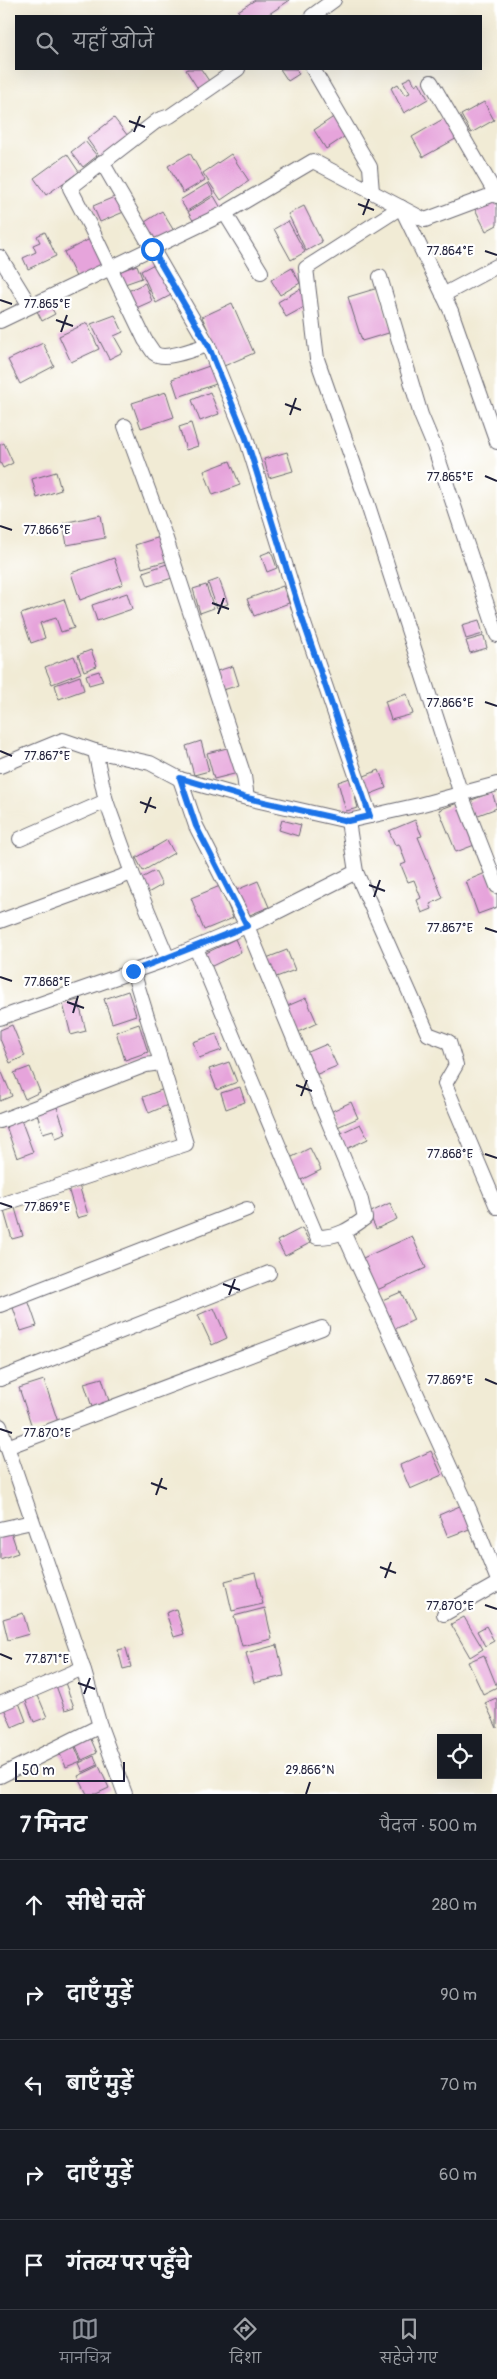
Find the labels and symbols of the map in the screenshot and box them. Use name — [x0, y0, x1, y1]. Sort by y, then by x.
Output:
route start — [141, 238, 164, 261]
text: 77.864°E — [427, 244, 473, 259]
text: 77.865°E — [24, 297, 70, 312]
text: 77.865°E — [427, 470, 473, 485]
text: 77.866°E — [24, 523, 70, 538]
text: 77.866°E — [427, 696, 473, 711]
text: 77.867°E — [24, 749, 70, 764]
text: 77.867°E — [427, 921, 473, 936]
route end — [122, 960, 145, 983]
text: 77.868°E — [24, 975, 70, 990]
text: 77.868°E — [427, 1147, 473, 1162]
text: 77.869°E — [24, 1200, 70, 1215]
text: 77.869°E — [427, 1373, 473, 1388]
text: 77.870°E — [23, 1426, 71, 1441]
text: 77.870°E — [426, 1599, 474, 1614]
text: 77.871°E — [25, 1652, 69, 1667]
scale bar — [15, 1759, 125, 1782]
text: 29.866°N — [286, 1763, 334, 1778]

